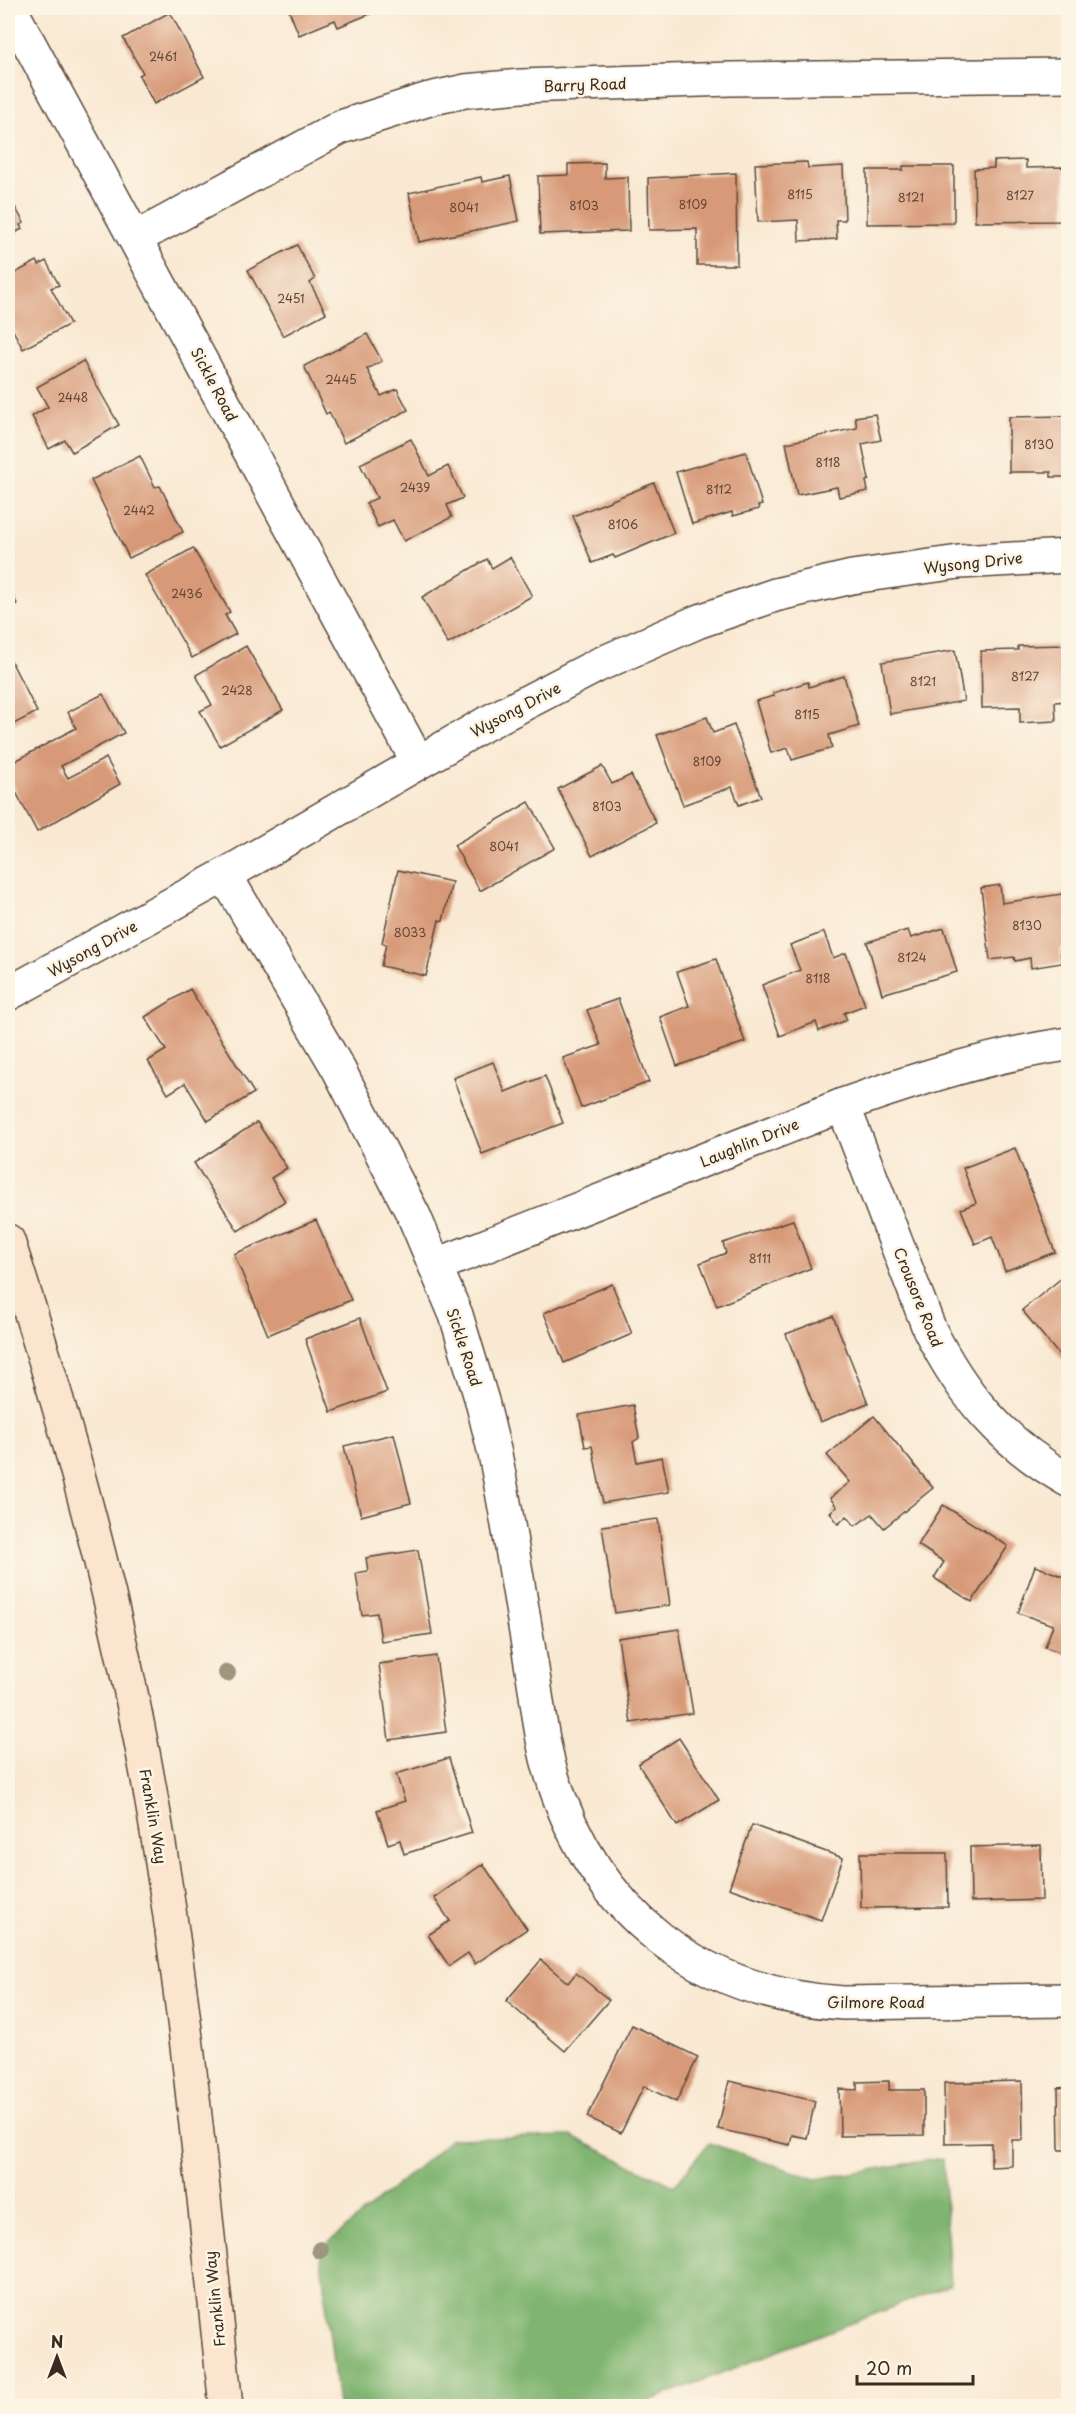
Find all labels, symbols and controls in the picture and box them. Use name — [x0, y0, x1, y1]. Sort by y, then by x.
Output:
house number: 2461 — [149, 47, 177, 65]
street label: Barry Road — [543, 71, 627, 97]
house number: 8115 — [787, 185, 813, 203]
house number: 8127 — [1006, 186, 1034, 204]
house number: 8121 — [898, 188, 924, 206]
house number: 8109 — [679, 195, 707, 213]
house number: 8103 — [569, 196, 599, 214]
house number: 8041 — [449, 198, 479, 216]
house number: 2451 — [277, 289, 305, 307]
street label: Sickle Road — [186, 343, 244, 425]
house number: 2445 — [325, 370, 357, 388]
house number: 2448 — [58, 388, 88, 406]
house number: 8130 — [1024, 435, 1054, 453]
house number: 8118 — [816, 453, 840, 471]
house number: 2439 — [400, 478, 430, 496]
house number: 8112 — [706, 480, 732, 498]
house number: 2442 — [123, 501, 155, 519]
house number: 8106 — [608, 515, 638, 533]
street label: Wysong Drive — [922, 545, 1024, 579]
house number: 2436 — [171, 584, 203, 602]
house number: 8127 — [1011, 667, 1039, 685]
house number: 8121 — [910, 672, 936, 690]
street label: Wysong Drive — [466, 676, 564, 742]
house number: 2428 — [221, 681, 253, 699]
house number: 8115 — [794, 705, 820, 723]
house number: 8109 — [693, 752, 721, 770]
house number: 8103 — [592, 797, 622, 815]
house number: 8041 — [489, 837, 519, 855]
street label: Wysong Drive — [43, 914, 141, 982]
house number: 8130 — [1012, 916, 1042, 934]
house number: 8033 — [394, 923, 426, 941]
house number: 8124 — [897, 948, 927, 966]
house number: 8118 — [806, 969, 830, 987]
street label: Laughlin Drive — [696, 1112, 802, 1172]
street label: Crousore Road — [889, 1244, 949, 1350]
house number: 8111 — [749, 1249, 771, 1267]
street label: Sickle Road — [442, 1305, 488, 1389]
street label: Franklin Way — [134, 1767, 174, 1865]
street label: Gilmore Road — [827, 1990, 925, 2013]
street label: Franklin Way — [198, 2250, 230, 2348]
north arrow — [27, 2327, 87, 2387]
text: N — [51, 2329, 63, 2353]
scale bar — [857, 2348, 972, 2386]
text: 20 m — [866, 2354, 912, 2381]

